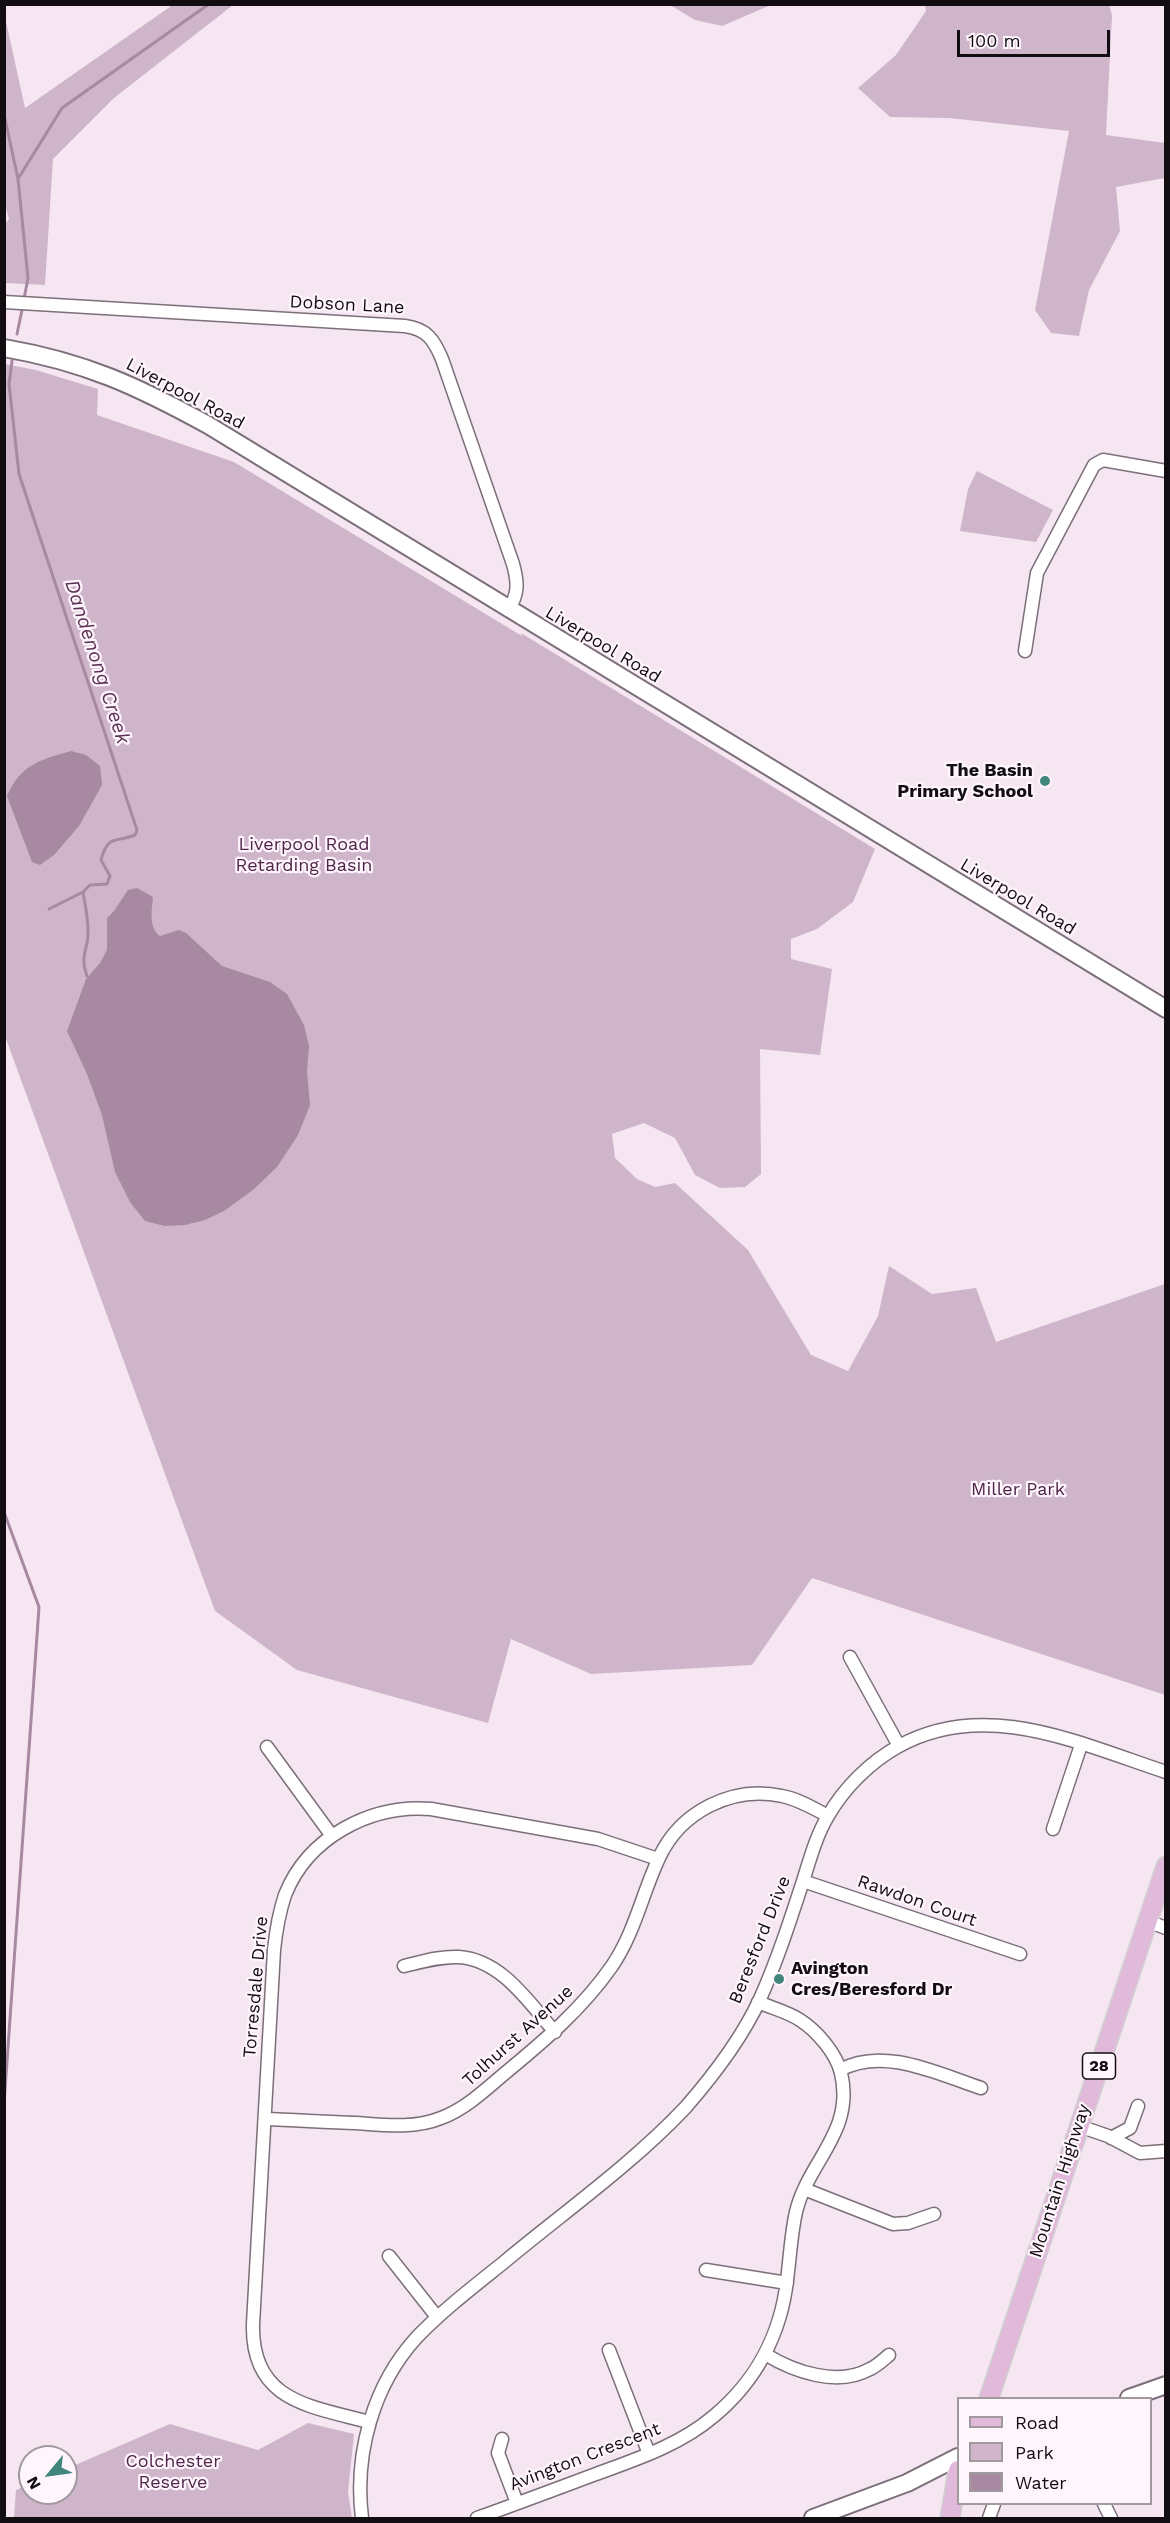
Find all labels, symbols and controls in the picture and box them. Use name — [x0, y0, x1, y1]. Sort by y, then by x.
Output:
scale bar — [960, 18, 1113, 56]
text: 100 m — [968, 30, 1021, 51]
street label: Dobson Lane — [289, 291, 405, 319]
street label: Liverpool Road — [122, 354, 248, 434]
water label: Dandenong Creek — [59, 577, 135, 747]
street label: Liverpool Road — [541, 602, 665, 688]
place label: The Basin Primary School — [897, 760, 1033, 802]
marker: The Basin Primary School — [1038, 774, 1052, 788]
park label: Liverpool Road Retarding Basin — [236, 834, 372, 876]
street label: Liverpool Road — [956, 854, 1080, 940]
park label: Miller Park — [971, 1479, 1065, 1501]
street label: Rawdon Court — [855, 1870, 979, 1932]
street label: Beresford Drive — [725, 1873, 795, 2007]
street label: Torresdale Drive — [239, 1915, 273, 2059]
place label: Avington Cres/Beresford Dr — [791, 1958, 952, 2000]
marker: Avington Cres/Beresford Dr — [772, 1972, 786, 1986]
street label: Tolhurst Avenue — [458, 1981, 578, 2091]
road number: 28 — [1082, 2053, 1116, 2079]
street label: Mountain Highway — [1025, 2101, 1095, 2261]
legend — [957, 2397, 1152, 2505]
text: Road — [1015, 2412, 1059, 2433]
street label: Avington Crescent — [506, 2418, 664, 2496]
text: Park — [1015, 2442, 1054, 2463]
north arrow — [18, 2445, 78, 2505]
park label: Colchester Reserve — [125, 2451, 221, 2494]
text: Water — [1015, 2472, 1067, 2493]
text: N — [22, 2473, 45, 2493]

